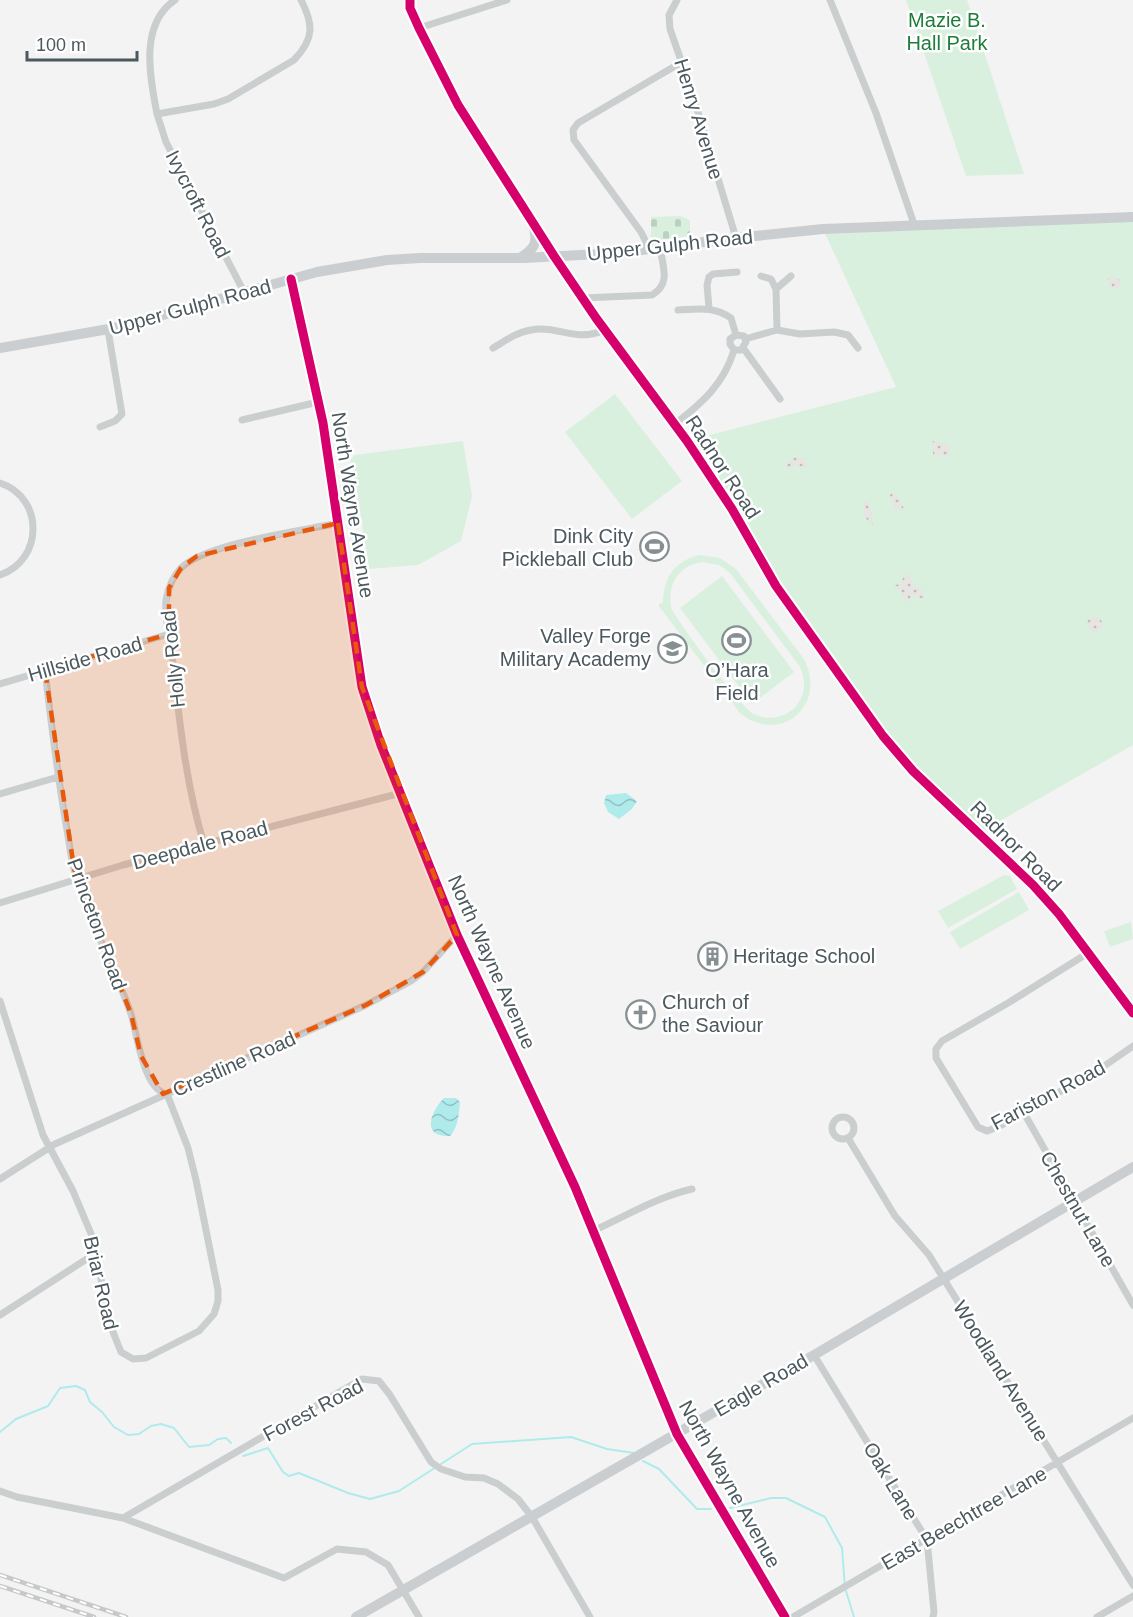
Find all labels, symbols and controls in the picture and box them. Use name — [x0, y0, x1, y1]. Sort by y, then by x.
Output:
park label: Mazie B. Hall Park — [906, 9, 989, 54]
scale bar — [27, 24, 136, 62]
text: 100 m — [36, 35, 86, 55]
street label: Henry Avenue — [670, 56, 728, 182]
street label: Ivycroft Road — [161, 147, 235, 261]
street label: Upper Gulph Road — [586, 225, 754, 265]
street label: Upper Gulph Road — [107, 275, 273, 339]
street label: North Wayne Avenue — [327, 410, 379, 600]
street label: Radnor Road — [681, 411, 765, 523]
place label: Dink City Pickleball Club — [502, 525, 633, 570]
sports icon: Dink City Pickleball Club — [638, 531, 670, 563]
street label: Holly Road — [157, 609, 189, 709]
sports icon: O’Hara Field — [721, 624, 753, 656]
place label: Valley Forge Military Academy — [500, 625, 651, 670]
street label: Hillside Road — [25, 632, 145, 686]
school or university icon: Valley Forge Military Academy — [656, 632, 688, 664]
place label: O’Hara Field — [705, 659, 770, 704]
street label: Radnor Road — [966, 796, 1066, 896]
street label: Deepdale Road — [130, 816, 270, 874]
street label: Princeton Road — [63, 855, 131, 993]
street label: North Wayne Avenue — [444, 872, 540, 1052]
building icon: Heritage School — [696, 940, 728, 972]
place label: Heritage School — [733, 945, 875, 967]
place label: Church of the Saviour — [662, 991, 764, 1036]
church icon: Church of the Saviour — [625, 998, 657, 1030]
street label: Crestline Road — [169, 1027, 299, 1101]
street label: Fariston Road — [987, 1056, 1109, 1134]
street label: Chestnut Lane — [1036, 1147, 1120, 1271]
street label: Briar Road — [80, 1234, 122, 1332]
street label: Woodland Avenue — [949, 1297, 1053, 1445]
street label: Eagle Road — [710, 1349, 812, 1421]
street label: Forest Road — [259, 1374, 367, 1446]
street label: North Wayne Avenue — [675, 1397, 785, 1571]
street label: Oak Lane — [859, 1438, 923, 1524]
street label: East Beechtree Lane — [878, 1462, 1050, 1574]

